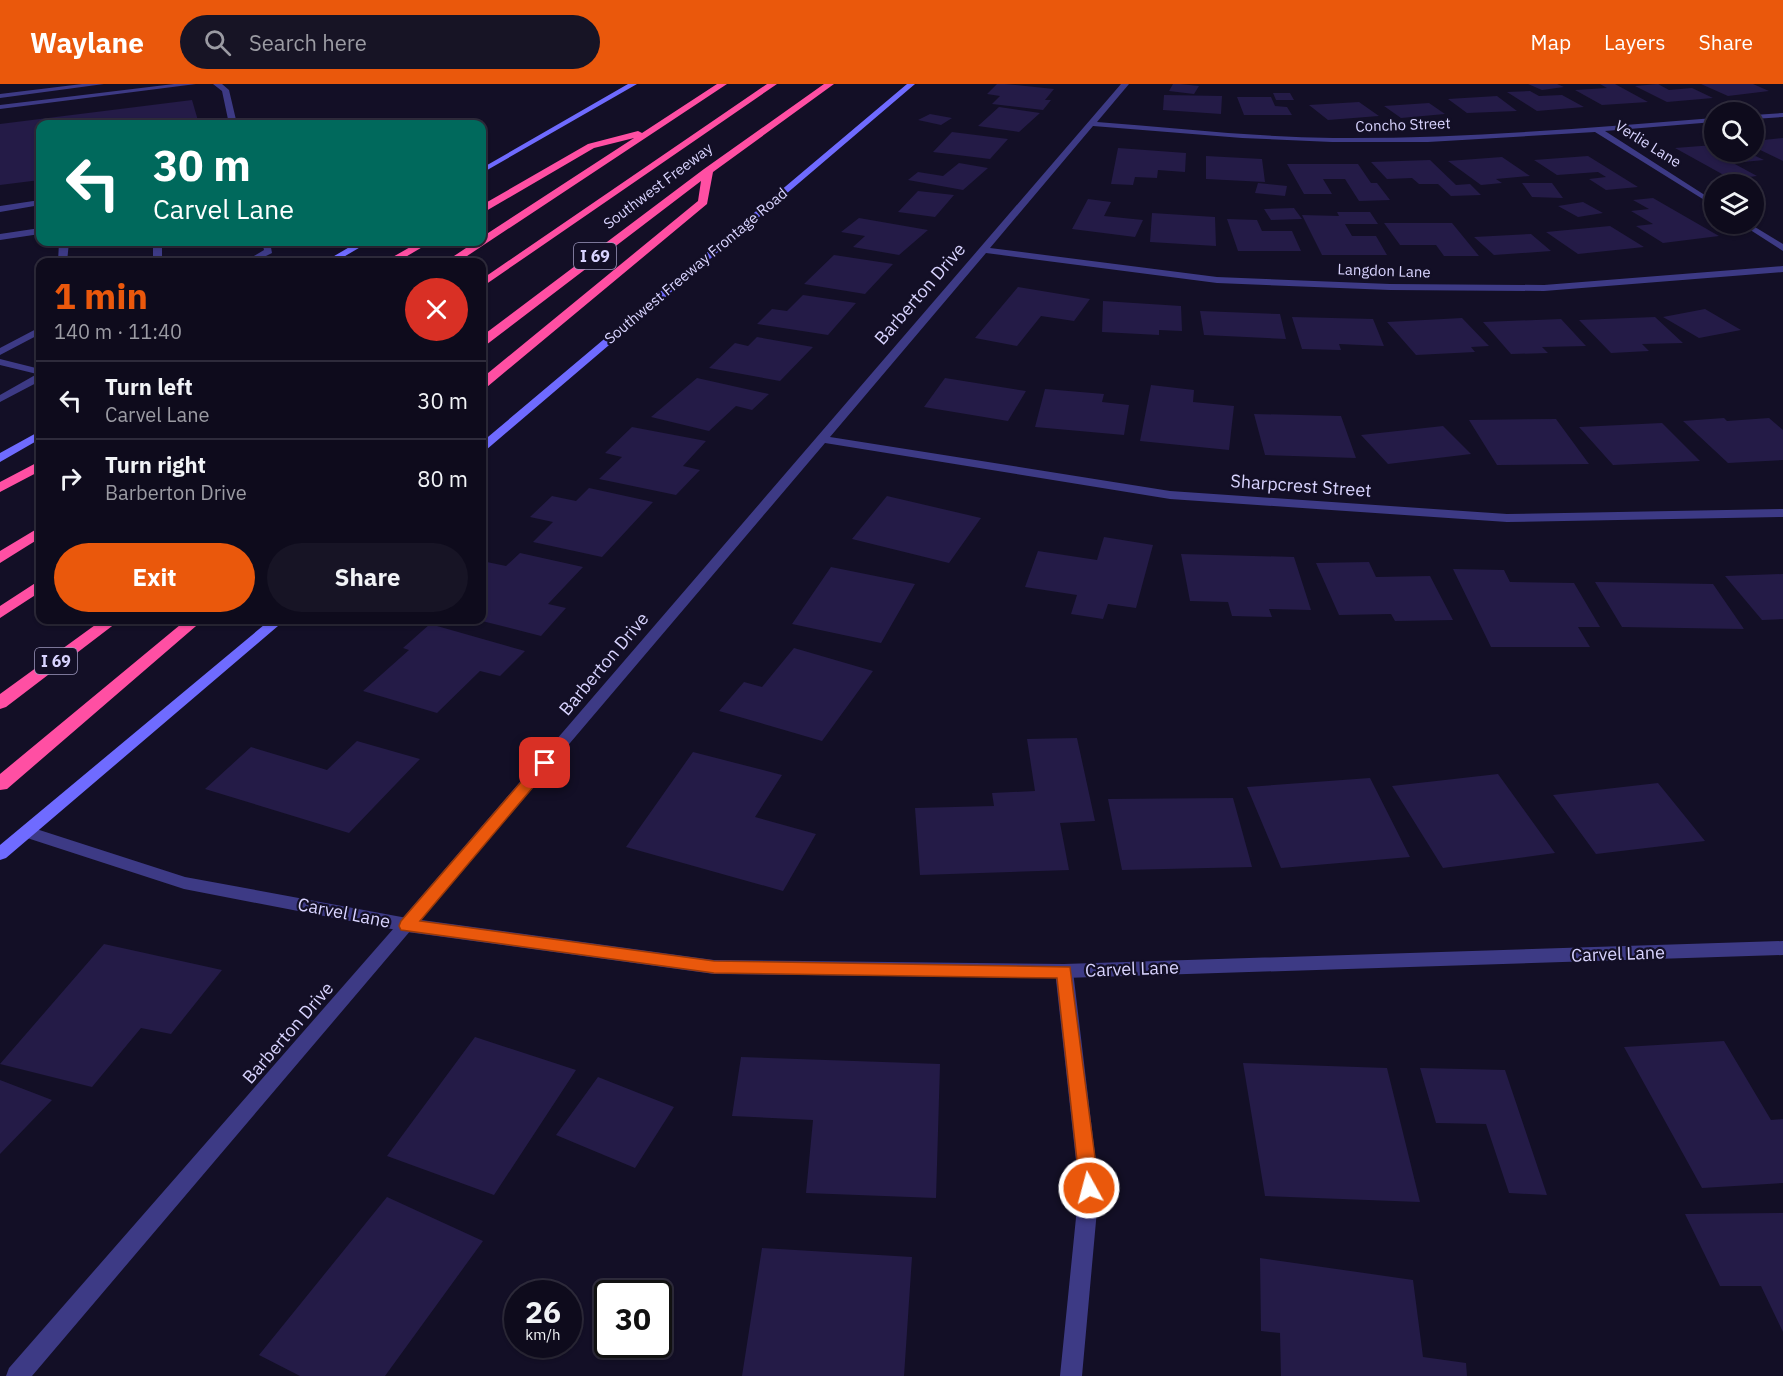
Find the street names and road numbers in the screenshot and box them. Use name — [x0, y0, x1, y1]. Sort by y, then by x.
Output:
street label: Concho Street — [1355, 113, 1451, 136]
street label: Verlie Lane — [1612, 116, 1685, 171]
street label: Southwest Freeway — [599, 138, 716, 233]
street label: Southwest Freeway Frontage Road — [600, 183, 791, 348]
street label: Barberton Drive — [869, 238, 970, 349]
road number: I 69 — [574, 243, 616, 269]
street label: Langdon Lane — [1337, 259, 1431, 282]
street label: Sharpcrest Street — [1230, 469, 1372, 502]
street label: Barberton Drive — [554, 607, 653, 720]
road number: I 69 — [35, 648, 77, 674]
street label: Carvel Lane — [296, 892, 393, 933]
street label: Carvel Lane — [1571, 940, 1665, 967]
street label: Carvel Lane — [1085, 955, 1179, 982]
street label: Barberton Drive — [237, 977, 338, 1088]

